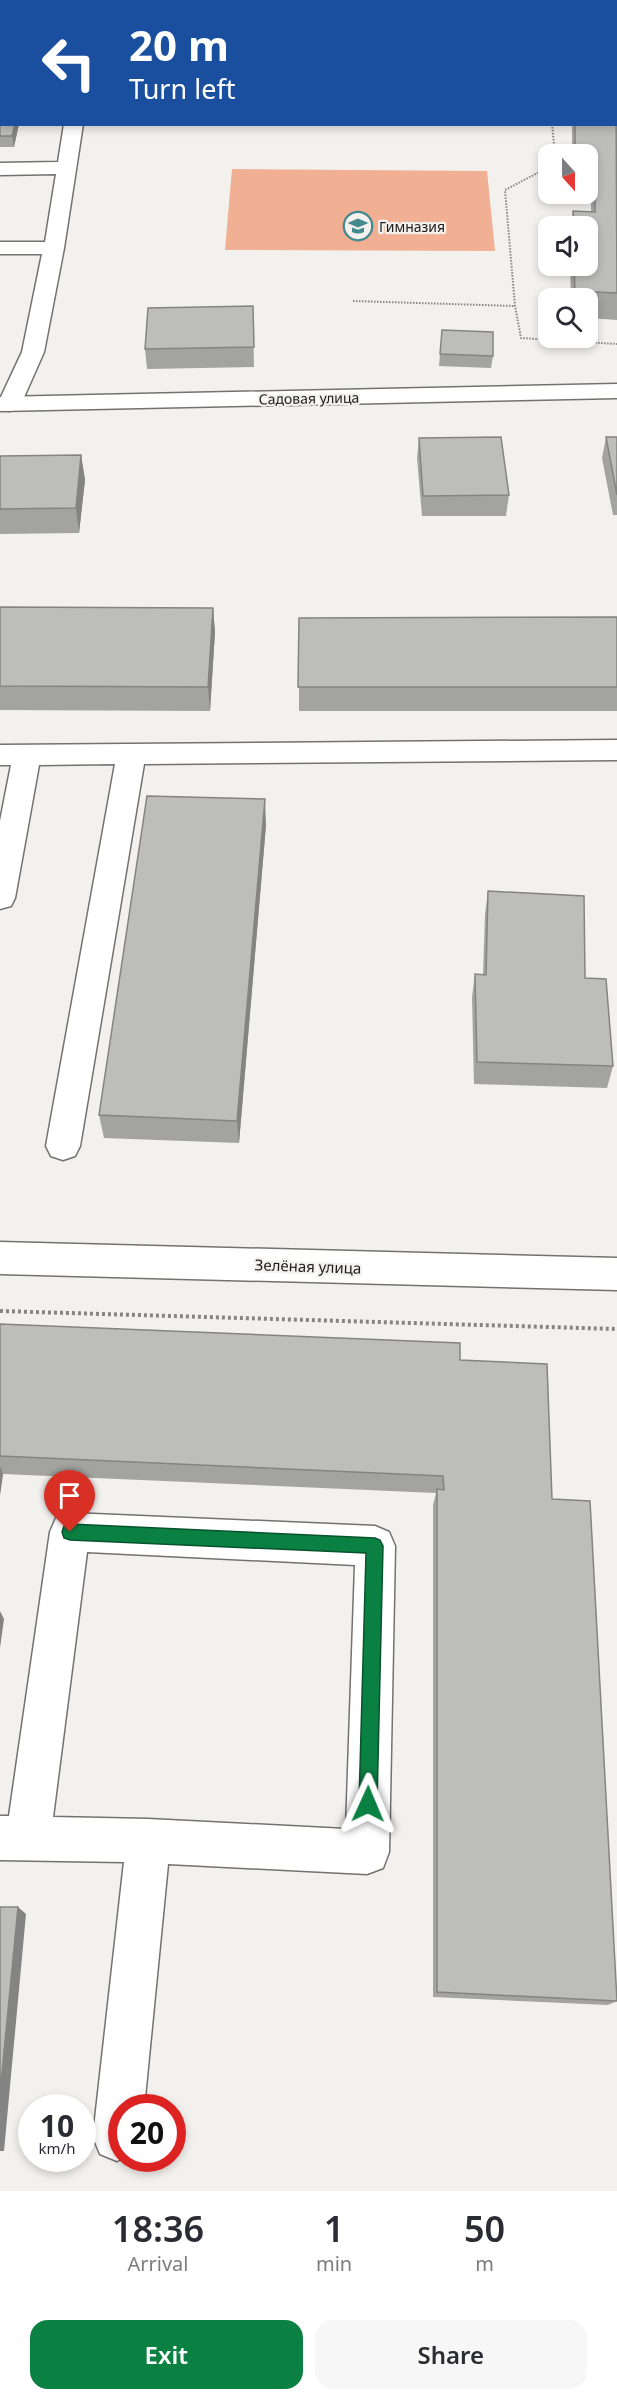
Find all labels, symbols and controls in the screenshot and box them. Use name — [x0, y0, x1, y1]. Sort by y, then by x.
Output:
text: 20 m — [129, 16, 229, 73]
icon: left — [30, 24, 108, 102]
text: Turn left — [129, 70, 235, 107]
north arrow — [538, 144, 598, 204]
map controls — [538, 144, 598, 348]
school or university icon: Гимназия — [342, 210, 374, 242]
button: sound — [538, 216, 598, 276]
place label: Гимназия — [379, 217, 445, 236]
button: search — [538, 288, 598, 348]
street label: Садовая улица — [259, 388, 359, 408]
street label: Зелёная улица — [254, 1254, 362, 1278]
pin — [44, 1470, 95, 1532]
icon: arrive — [53, 1479, 86, 1512]
position arrow — [336, 1772, 400, 1836]
speed limit sign: 20 — [108, 2094, 186, 2172]
text: 10 — [40, 2105, 74, 2146]
text: km/h — [39, 2138, 75, 2158]
text: 18:36 — [112, 2204, 204, 2253]
text: 1 — [324, 2204, 344, 2253]
text: 50 — [464, 2204, 505, 2253]
text: Arrival — [127, 2250, 188, 2277]
text: min — [316, 2250, 352, 2277]
text: m — [475, 2250, 494, 2277]
button: Exit — [30, 2320, 303, 2389]
button: Share — [315, 2320, 587, 2389]

